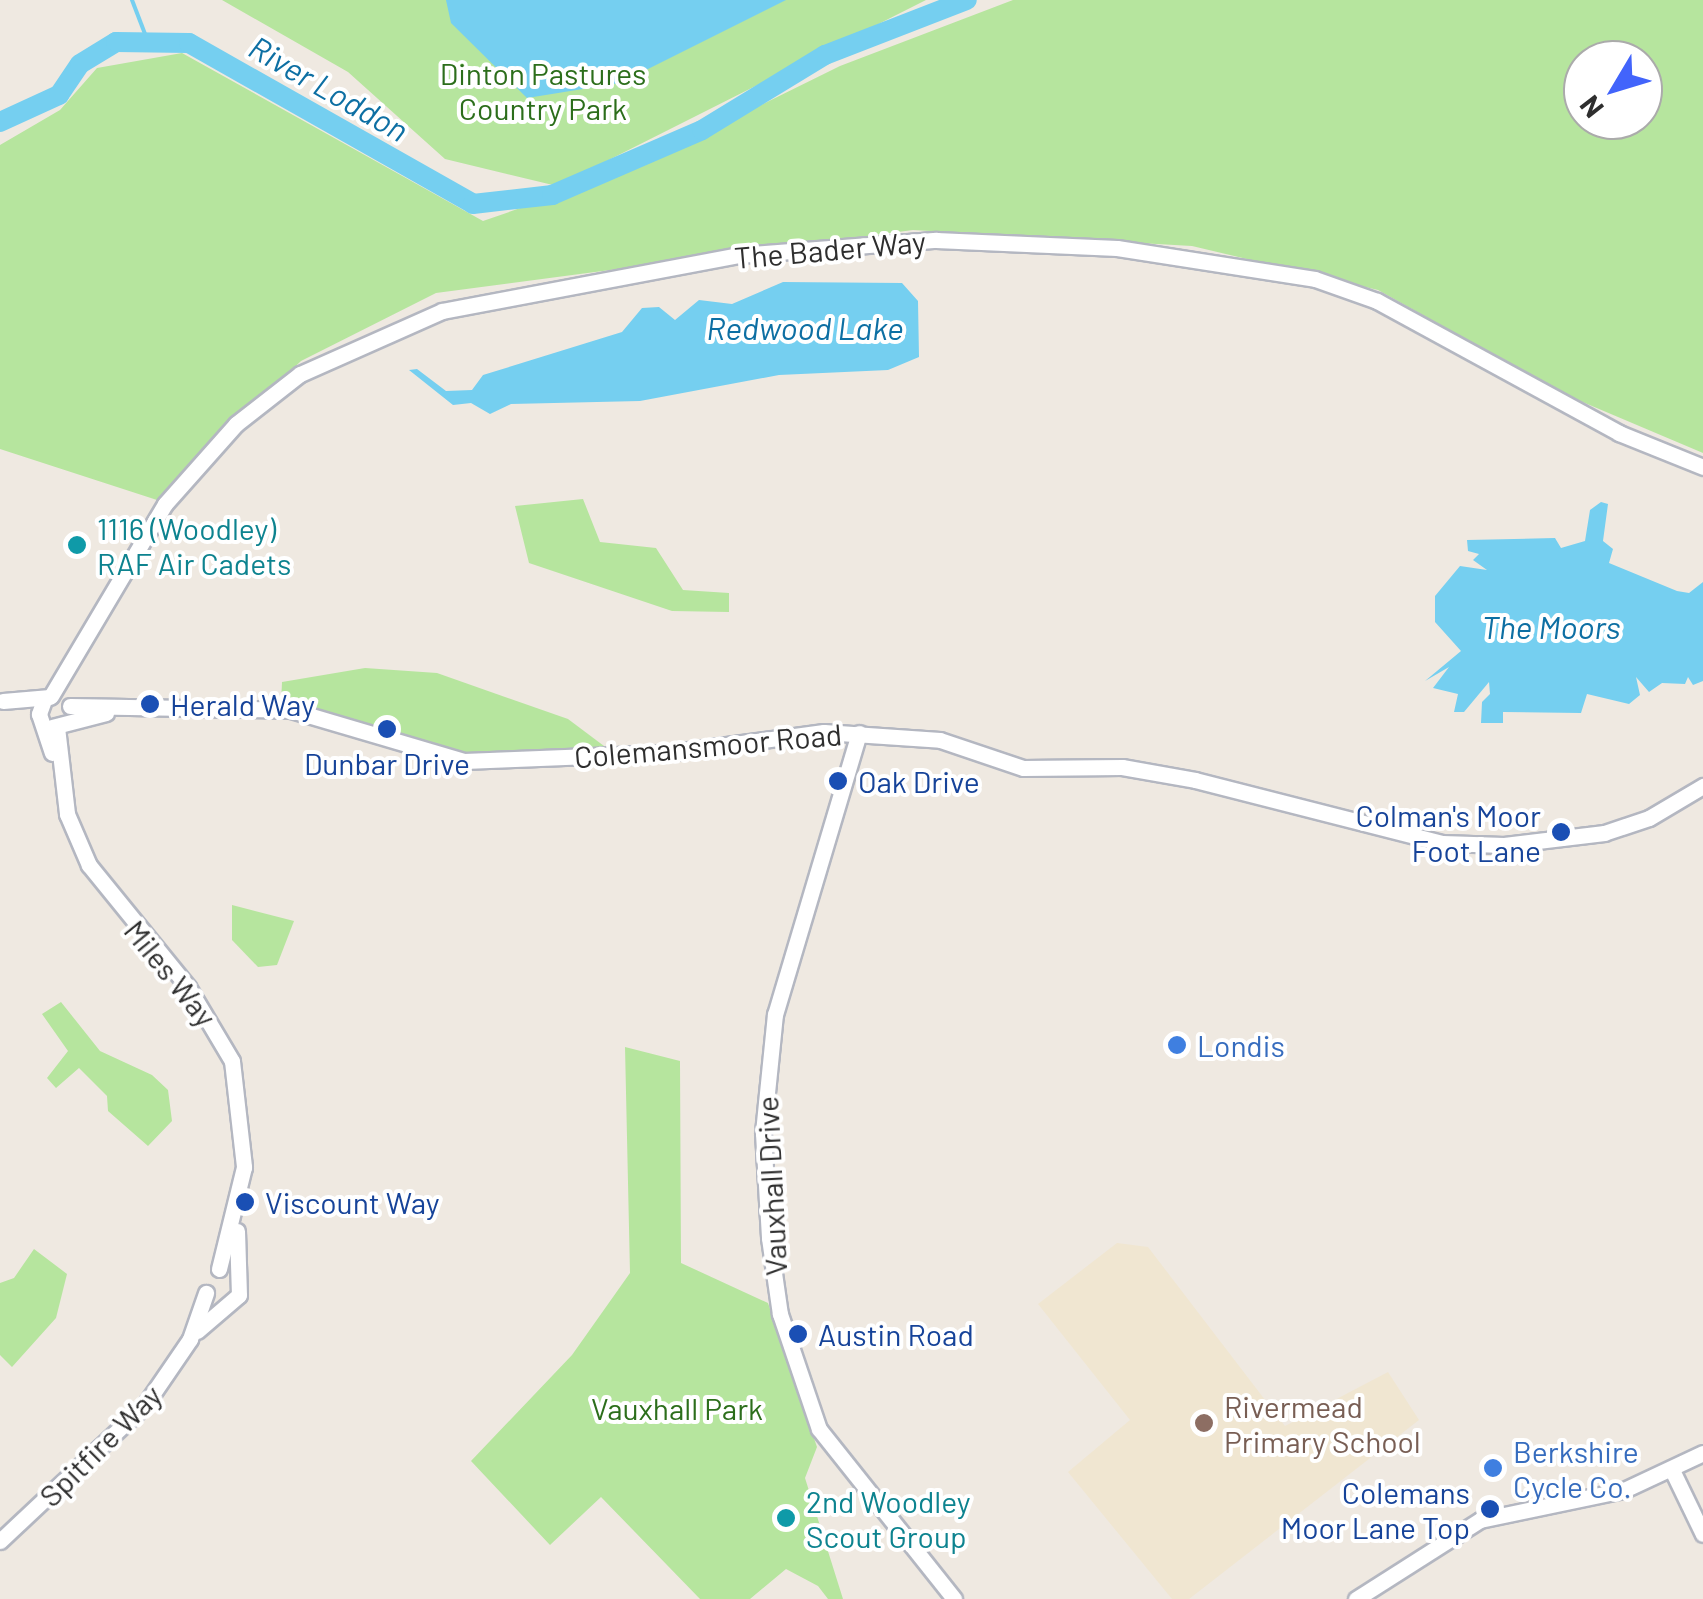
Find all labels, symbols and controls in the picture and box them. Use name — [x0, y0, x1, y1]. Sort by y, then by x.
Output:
water label: River Loddon — [243, 27, 415, 149]
north arrow — [1563, 40, 1663, 140]
park label: Dinton Pastures Country Park — [440, 55, 646, 126]
text: N — [1572, 89, 1610, 125]
street label: The Bader Way — [733, 223, 927, 275]
water label: Redwood Lake — [706, 308, 904, 346]
place label: 1116 (Woodley) RAF Air Cadets — [97, 510, 291, 580]
marker: 1116 (Woodley) RAF Air Cadets — [66, 534, 88, 556]
water label: The Moors — [1481, 607, 1621, 645]
place label: Herald Way — [170, 686, 315, 722]
marker: Herald Way — [139, 693, 161, 715]
street label: Colemansmoor Road — [573, 715, 843, 775]
marker: Dunbar Drive — [376, 718, 398, 740]
place label: Dunbar Drive — [304, 745, 470, 781]
place label: Oak Drive — [858, 763, 980, 799]
marker: Oak Drive — [827, 770, 849, 792]
place label: Colman's Moor Foot Lane — [1355, 797, 1541, 868]
marker: Colman's Moor Foot Lane — [1550, 821, 1572, 843]
street label: Miles Way — [117, 913, 225, 1033]
place label: Londis — [1197, 1027, 1285, 1063]
marker: Londis — [1166, 1034, 1188, 1056]
street label: Vauxhall Drive — [748, 1095, 794, 1277]
place label: Viscount Way — [265, 1184, 440, 1220]
marker: Viscount Way — [234, 1191, 256, 1213]
place label: Austin Road — [818, 1316, 974, 1352]
marker: Austin Road — [787, 1323, 809, 1345]
street label: Spitfire Way — [32, 1377, 168, 1513]
place label: Rivermead Primary School — [1224, 1388, 1421, 1458]
park label: Vauxhall Park — [591, 1390, 763, 1426]
marker: Rivermead Primary School — [1193, 1412, 1215, 1434]
place label: Berkshire Cycle Co. — [1513, 1433, 1639, 1504]
marker: Berkshire Cycle Co. — [1482, 1457, 1504, 1479]
place label: Colemans Moor Lane Top — [1281, 1474, 1470, 1544]
place label: 2nd Woodley Scout Group — [806, 1483, 971, 1554]
marker: Colemans Moor Lane Top — [1479, 1498, 1501, 1520]
marker: 2nd Woodley Scout Group — [775, 1507, 797, 1529]

